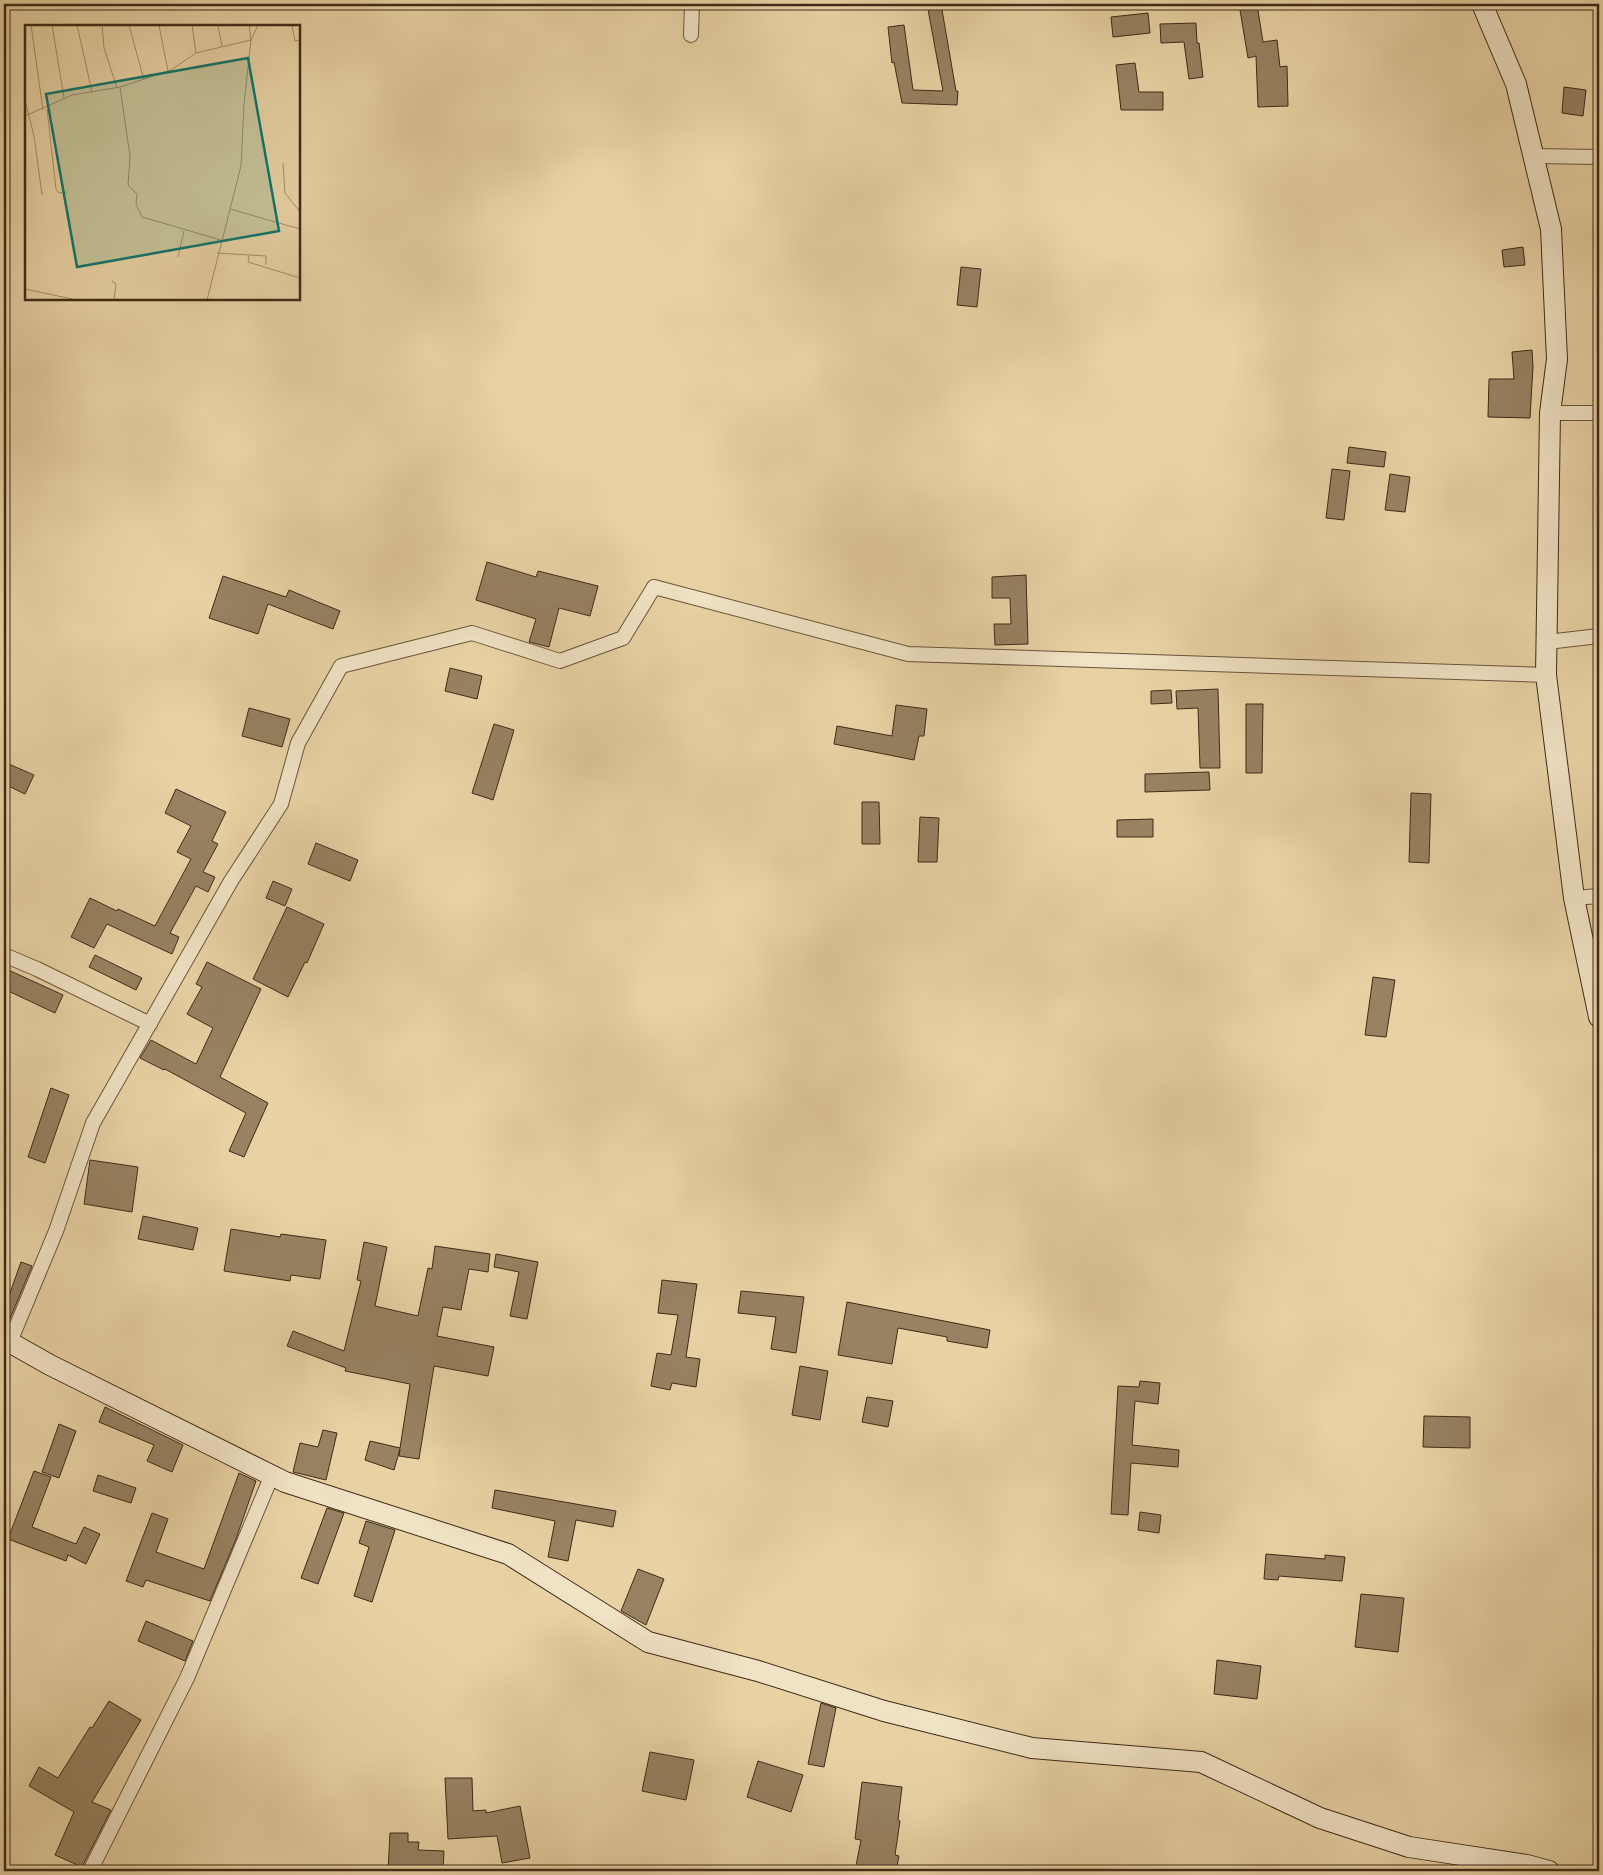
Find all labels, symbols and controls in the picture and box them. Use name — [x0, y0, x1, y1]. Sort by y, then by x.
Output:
inset map — [25, 25, 300, 300]

